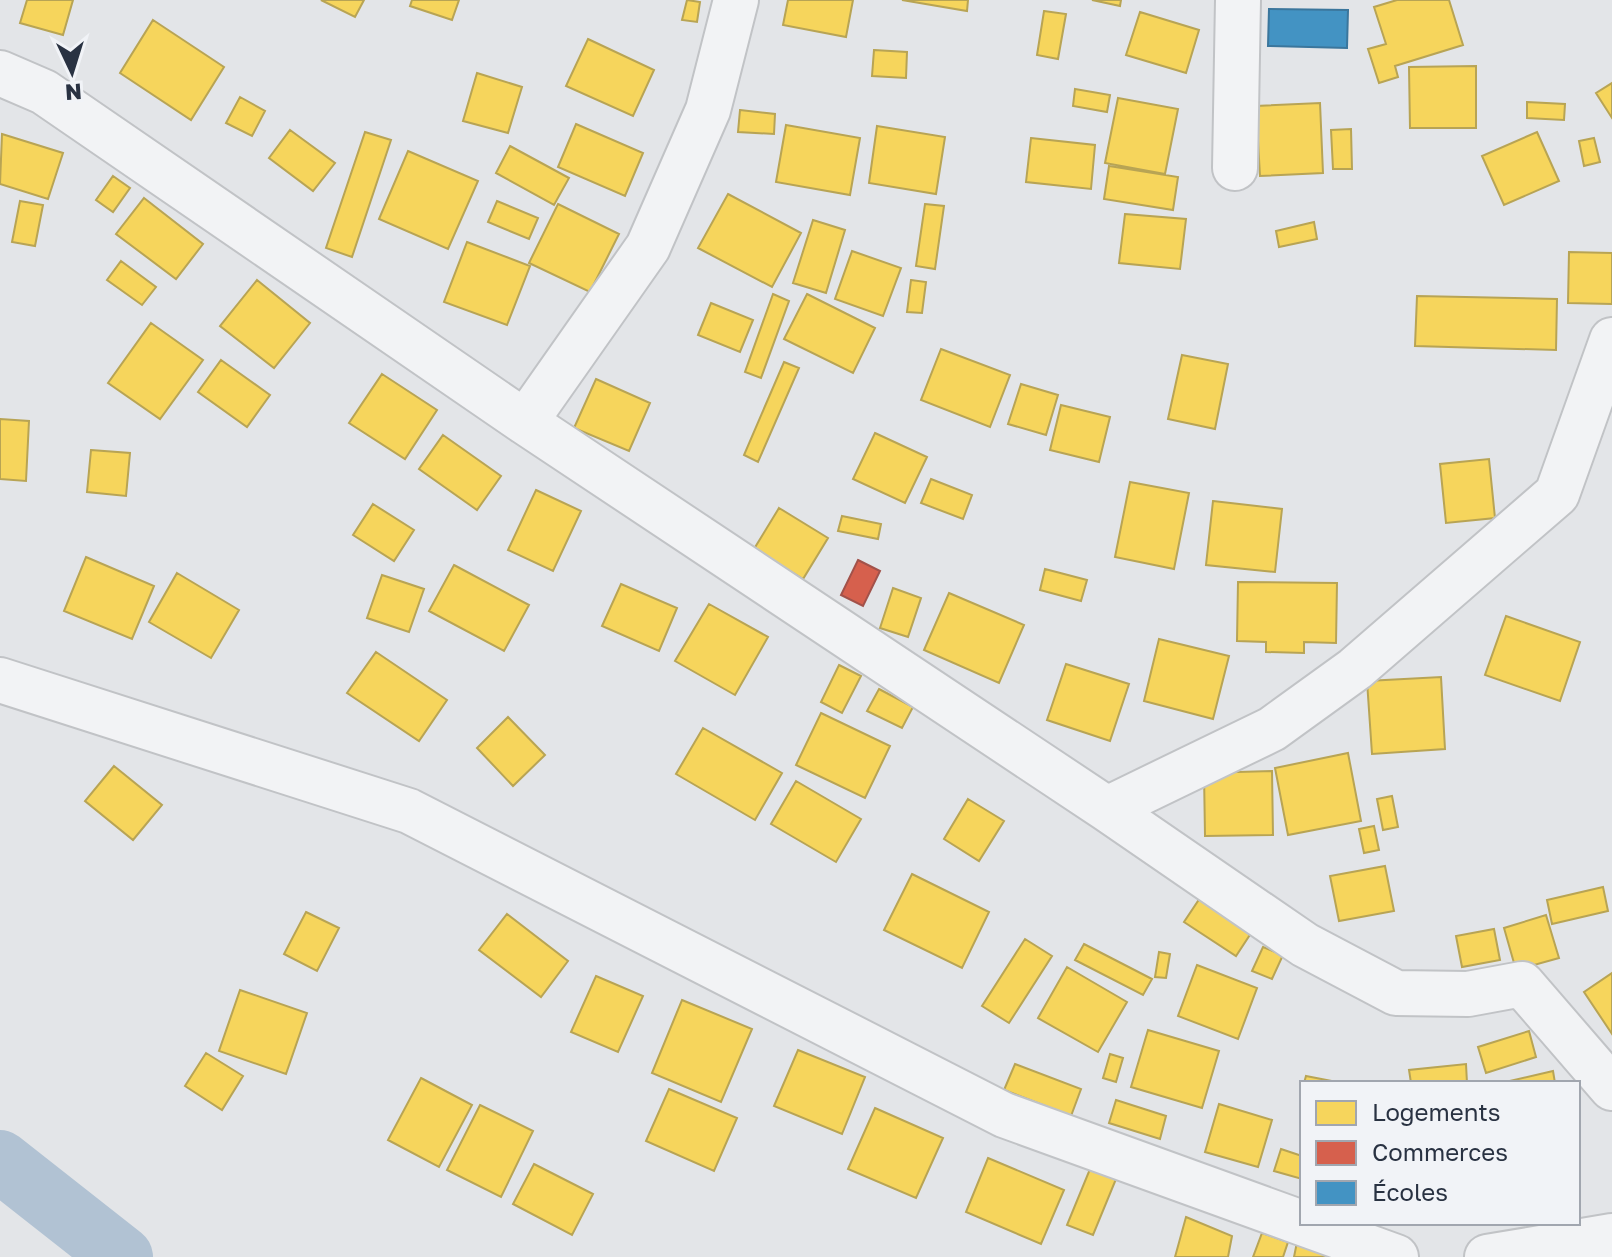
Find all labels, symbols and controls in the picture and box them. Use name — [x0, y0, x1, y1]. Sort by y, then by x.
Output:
north arrow — [32, 32, 112, 112]
text: N — [64, 78, 83, 107]
legend — [1300, 1081, 1580, 1225]
text: Logements — [1372, 1097, 1501, 1126]
text: Commerces — [1372, 1137, 1508, 1166]
text: Écoles — [1372, 1177, 1448, 1206]

